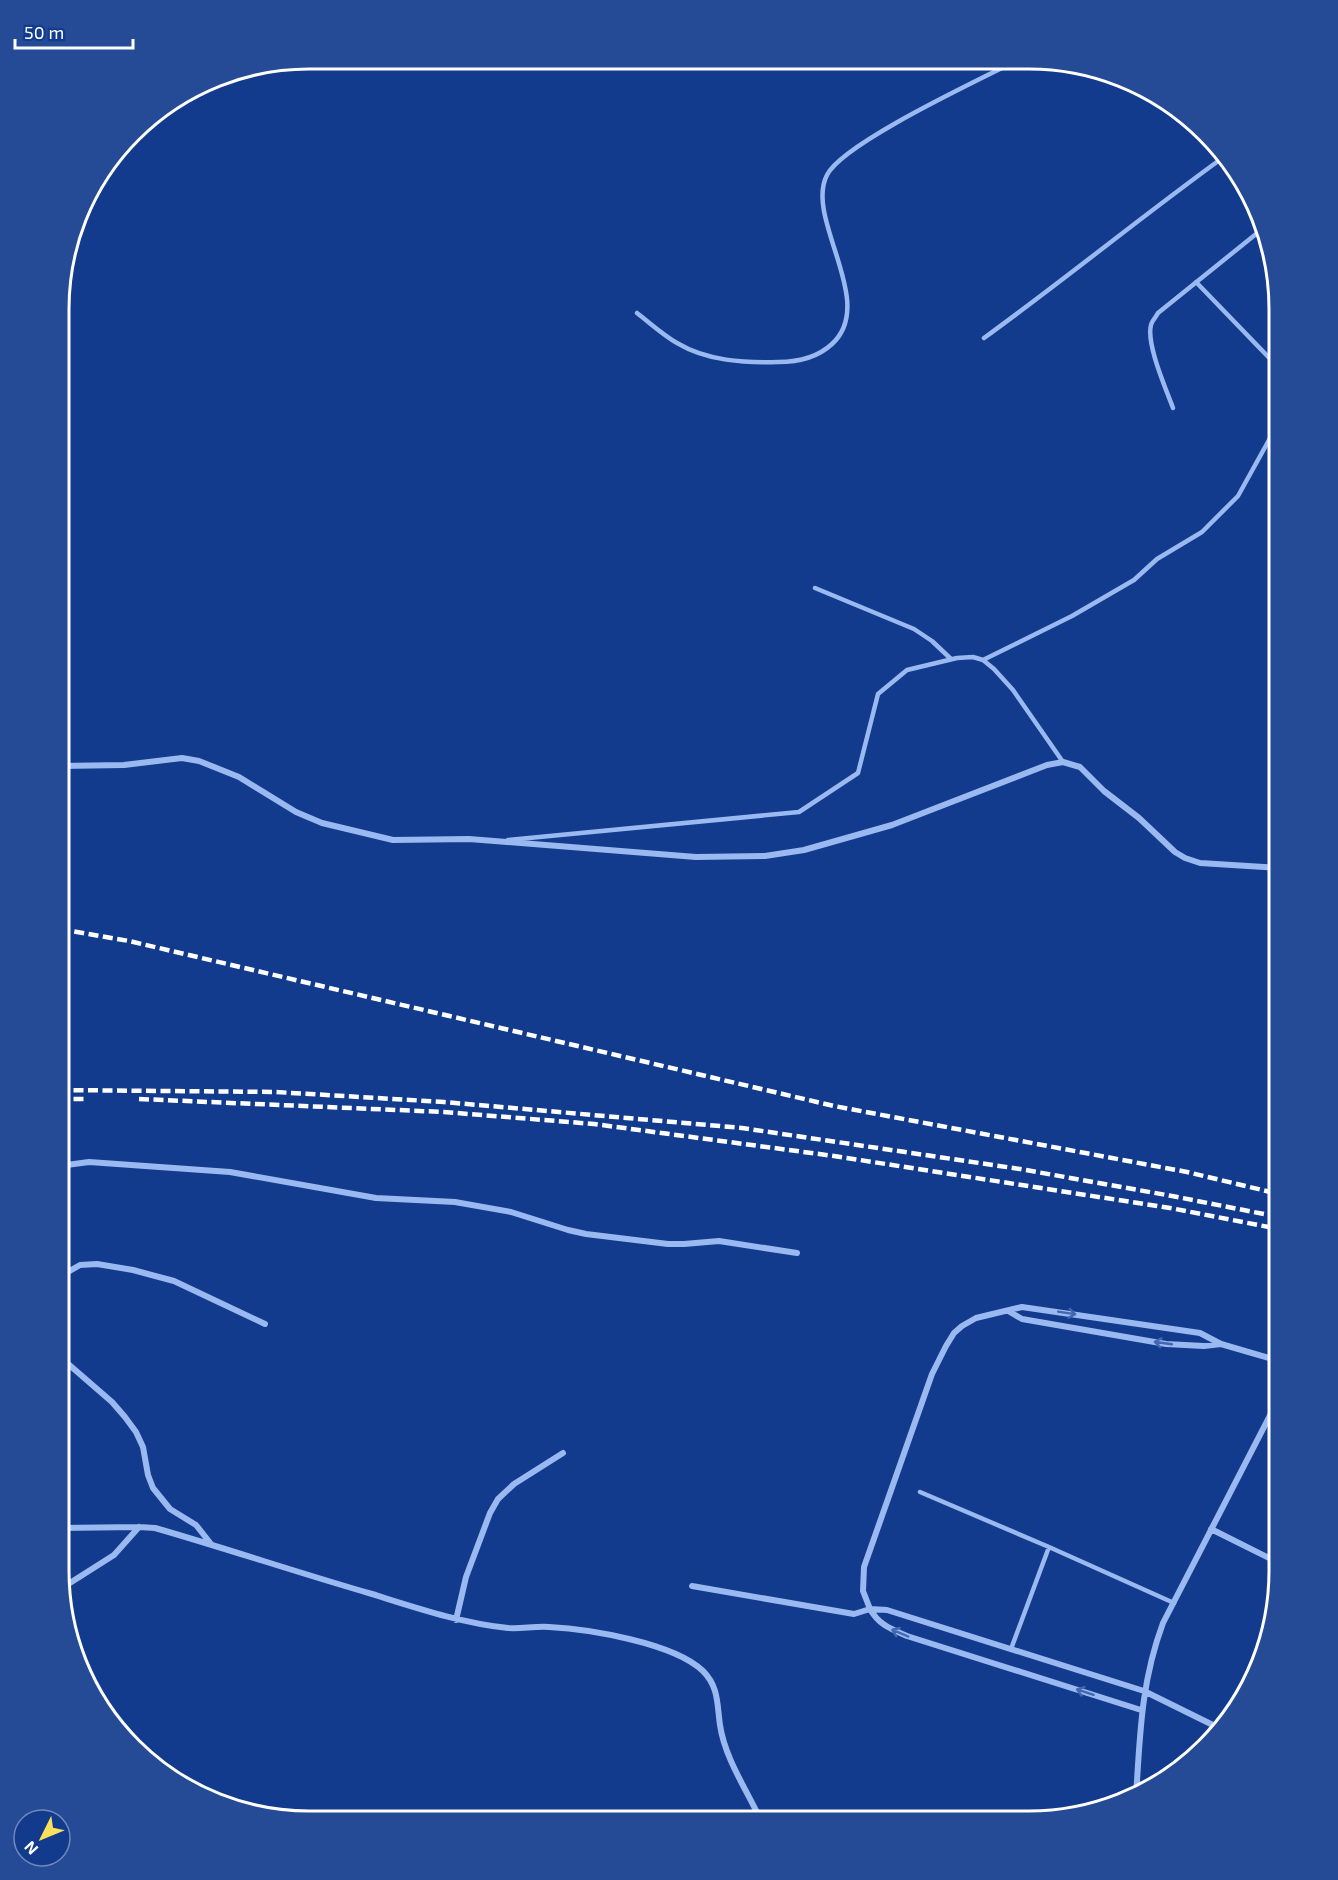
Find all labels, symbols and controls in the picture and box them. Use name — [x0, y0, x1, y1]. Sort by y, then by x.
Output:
scale bar — [15, 12, 134, 50]
text: 50 m — [24, 21, 64, 43]
one-way arrow — [1057, 1308, 1077, 1319]
one-way arrow — [1154, 1337, 1173, 1348]
one-way arrow — [891, 1627, 909, 1638]
one-way arrow — [1076, 1686, 1095, 1697]
north arrow — [12, 1808, 72, 1868]
text: N — [20, 1838, 42, 1859]

